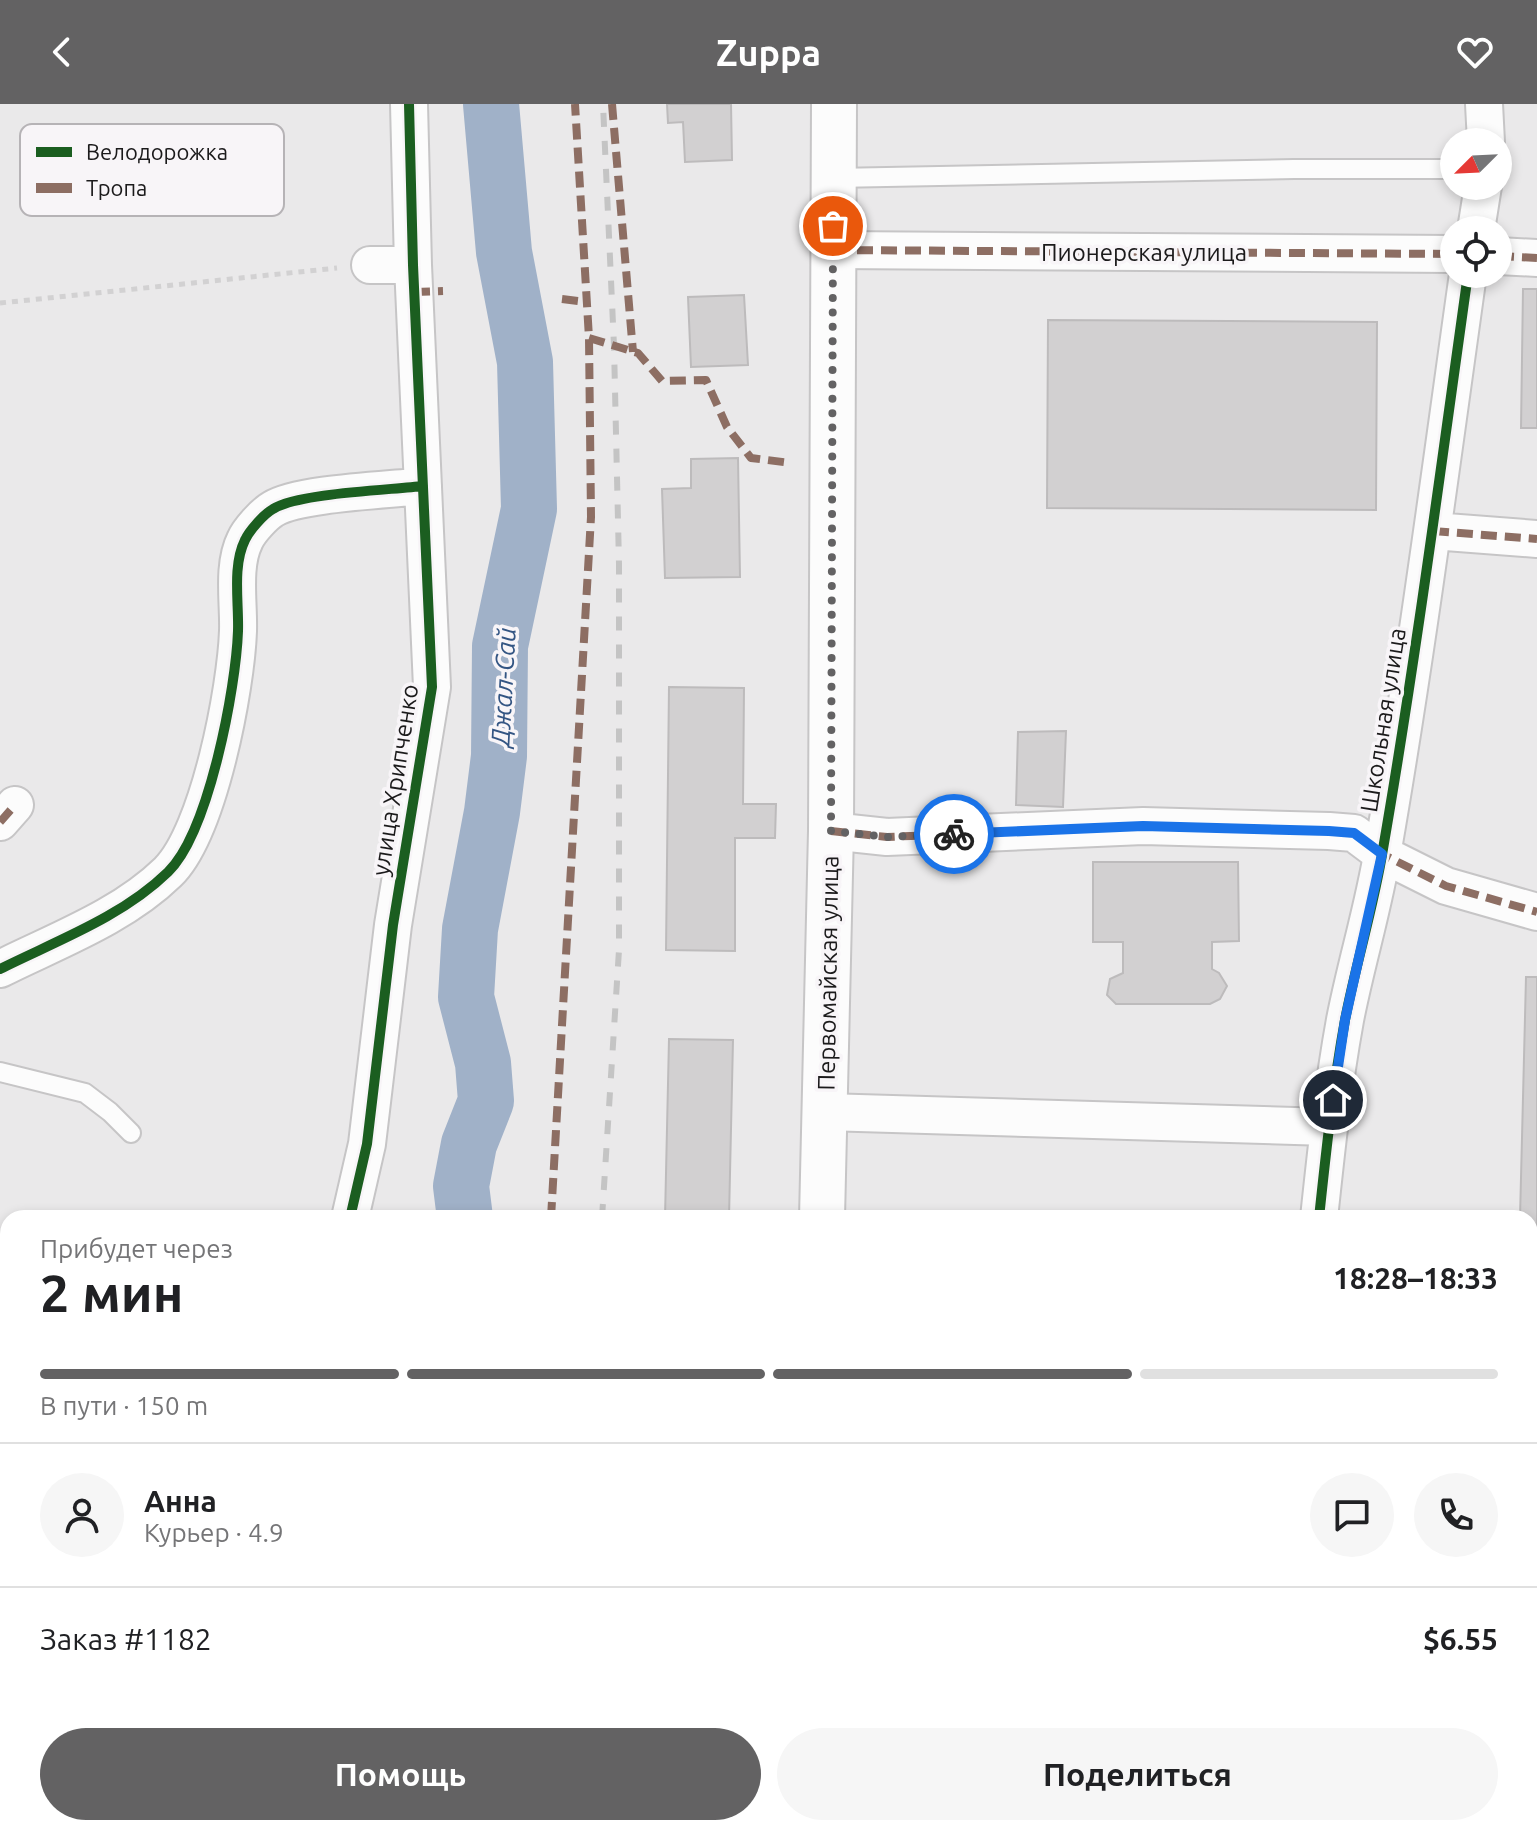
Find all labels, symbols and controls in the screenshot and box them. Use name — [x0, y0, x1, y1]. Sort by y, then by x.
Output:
icon: back — [40, 30, 84, 74]
icon: heart — [1453, 30, 1497, 74]
text: Zuppa — [716, 32, 821, 73]
legend — [20, 124, 284, 216]
north arrow — [1440, 128, 1512, 200]
map controls — [1440, 128, 1512, 288]
text: Велодорожка — [86, 139, 228, 164]
text: Тропа — [86, 175, 147, 200]
pin — [799, 192, 867, 260]
icon: bag — [811, 204, 855, 248]
button: locate — [1440, 216, 1512, 288]
street label: Пионерская улица — [1041, 239, 1247, 266]
street label: Школьная улица — [1355, 626, 1411, 814]
water label: Джал-Сай — [485, 627, 521, 750]
street label: улица Хрипченко — [367, 682, 423, 878]
courier — [914, 794, 994, 874]
icon: bike — [932, 812, 976, 856]
street label: Первомайская улица — [812, 855, 844, 1091]
pin — [1299, 1066, 1367, 1134]
icon: home — [1311, 1078, 1355, 1122]
text: Прибудет через — [40, 1234, 233, 1263]
text: 18:28–18:33 — [1333, 1261, 1498, 1295]
text: 2 мин — [40, 1264, 183, 1322]
text: В пути · 150 m — [40, 1391, 208, 1420]
button: person — [40, 1473, 124, 1557]
button: chat — [1310, 1473, 1394, 1557]
button: phone — [1414, 1473, 1498, 1557]
text: Анна — [144, 1484, 217, 1518]
text: Курьер · 4.9 — [144, 1518, 284, 1547]
text: Заказ #1182 — [40, 1622, 212, 1656]
text: $6.55 — [1423, 1622, 1498, 1656]
button: Помощь — [40, 1728, 761, 1820]
button: Поделиться — [777, 1728, 1498, 1820]

